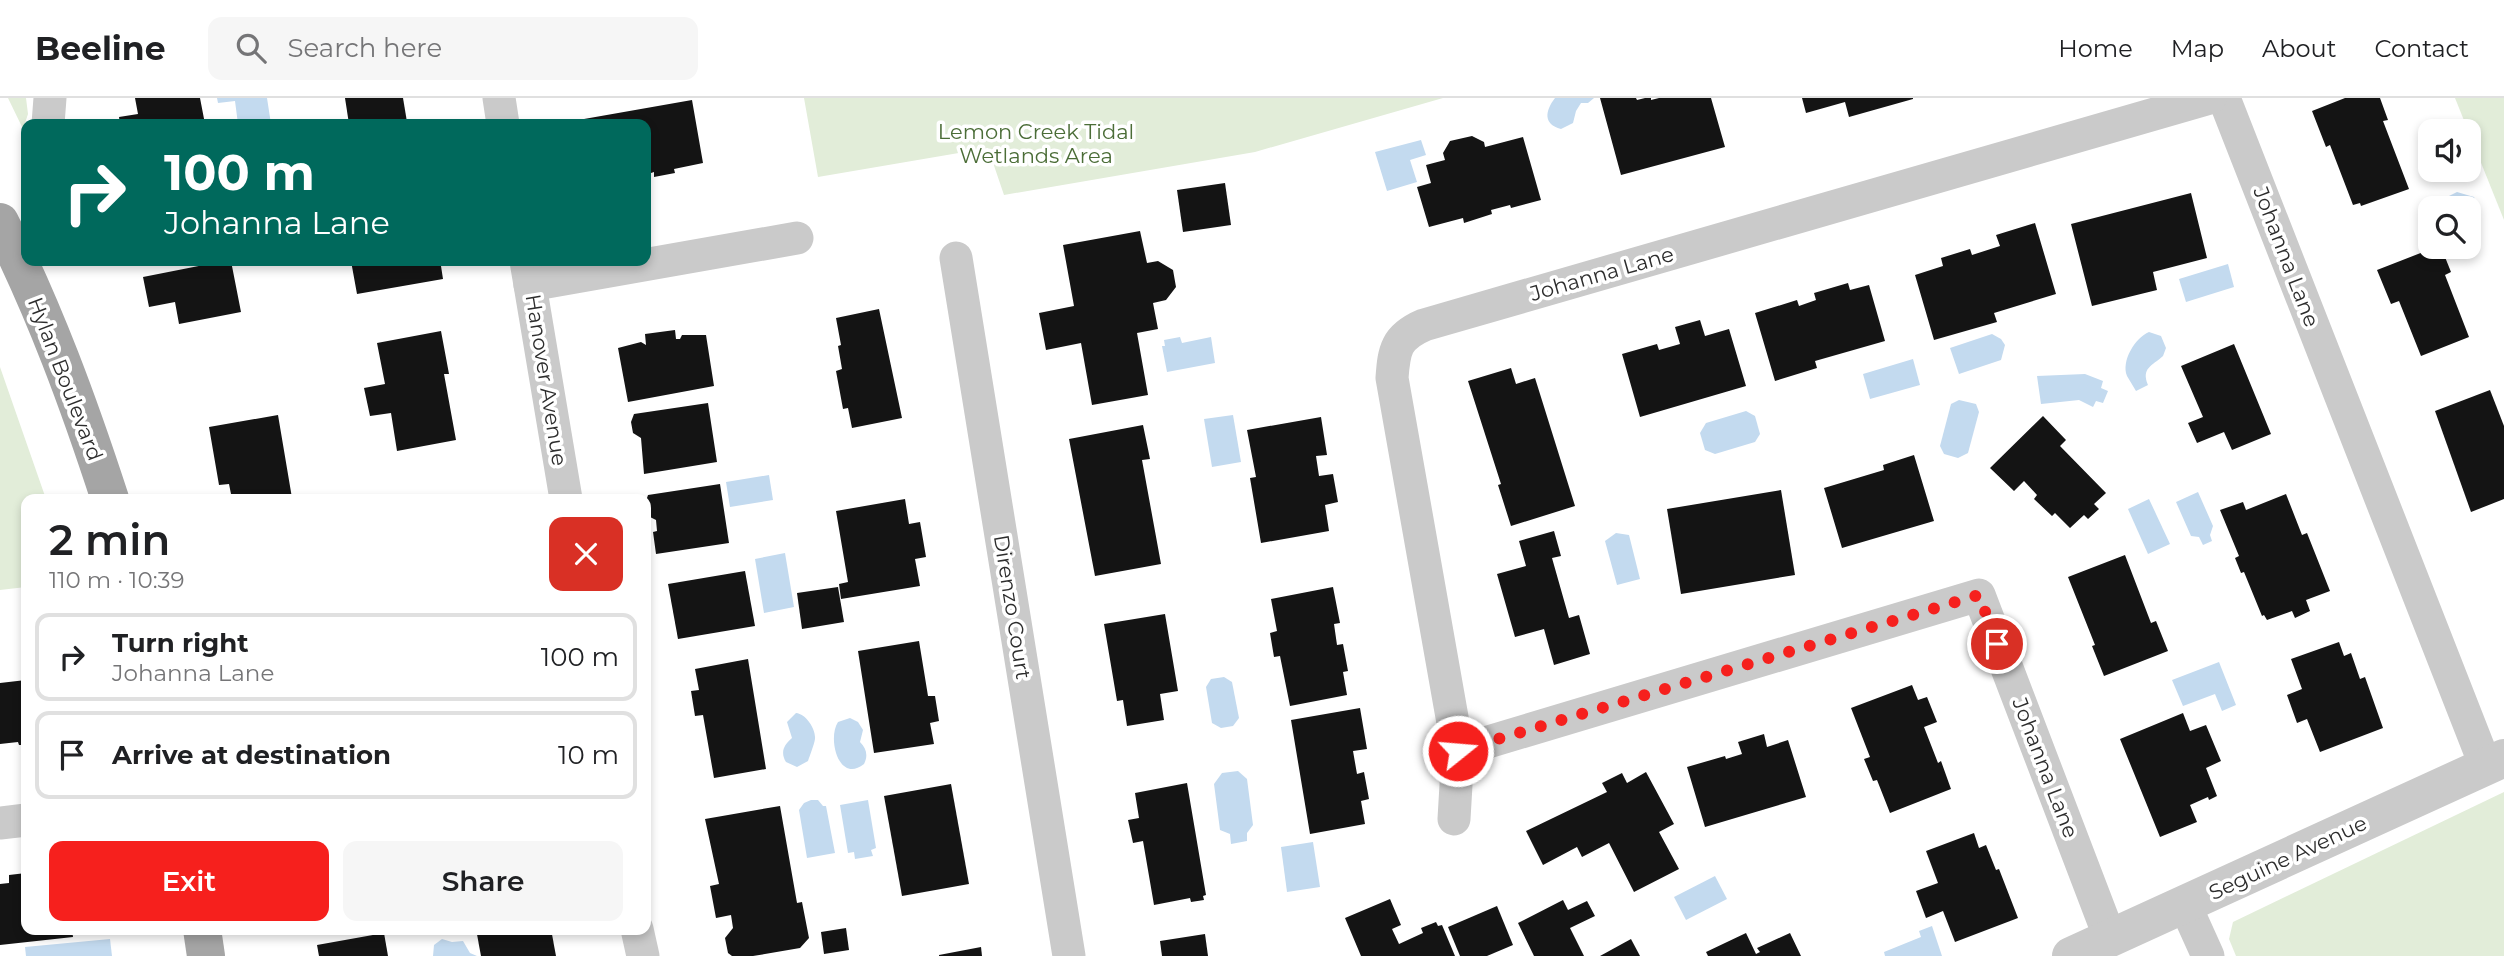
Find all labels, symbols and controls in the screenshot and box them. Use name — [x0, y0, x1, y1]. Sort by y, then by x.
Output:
search box — [208, 17, 698, 80]
text: Beeline — [35, 28, 166, 68]
icon: search — [232, 29, 270, 67]
text: Search here — [288, 32, 442, 64]
text: Home — [2058, 34, 2133, 63]
text: Map — [2171, 34, 2224, 63]
text: About — [2262, 34, 2336, 63]
text: Contact — [2374, 34, 2469, 63]
park label: Lemon Creek Tidal Wetlands Area — [938, 119, 1134, 168]
map controls — [2418, 119, 2481, 259]
button: sound — [2418, 119, 2481, 182]
text: 100 m — [164, 143, 315, 202]
icon: right — [49, 147, 140, 238]
street label: Johanna Lane — [2248, 182, 2325, 330]
button: search — [2418, 196, 2481, 259]
text: Johanna Lane — [164, 203, 390, 242]
street label: Johanna Lane — [1526, 241, 1677, 306]
street label: Hanover Avenue — [521, 292, 572, 468]
street label: Hylan Boulevard — [23, 293, 108, 464]
text: 2 min — [49, 514, 170, 566]
button: close — [549, 517, 623, 591]
street label: Direnzo Court — [989, 533, 1036, 681]
text: 110 m · 10:39 — [49, 566, 185, 594]
pin — [1967, 614, 2027, 674]
icon: arrive — [1978, 625, 2016, 663]
text: Turn right — [112, 627, 248, 659]
icon: right — [53, 638, 91, 676]
text: 100 m — [541, 641, 619, 673]
text: Johanna Lane — [112, 659, 274, 687]
street label: Johanna Lane — [2007, 693, 2084, 841]
position arrow — [1421, 714, 1495, 788]
icon: arrive — [53, 736, 91, 774]
text: Arrive at destination — [112, 739, 391, 771]
text: 10 m — [558, 739, 619, 771]
street label: Seguine Avenue — [2205, 810, 2371, 905]
button: Exit — [49, 841, 329, 921]
button: Share — [343, 841, 623, 921]

